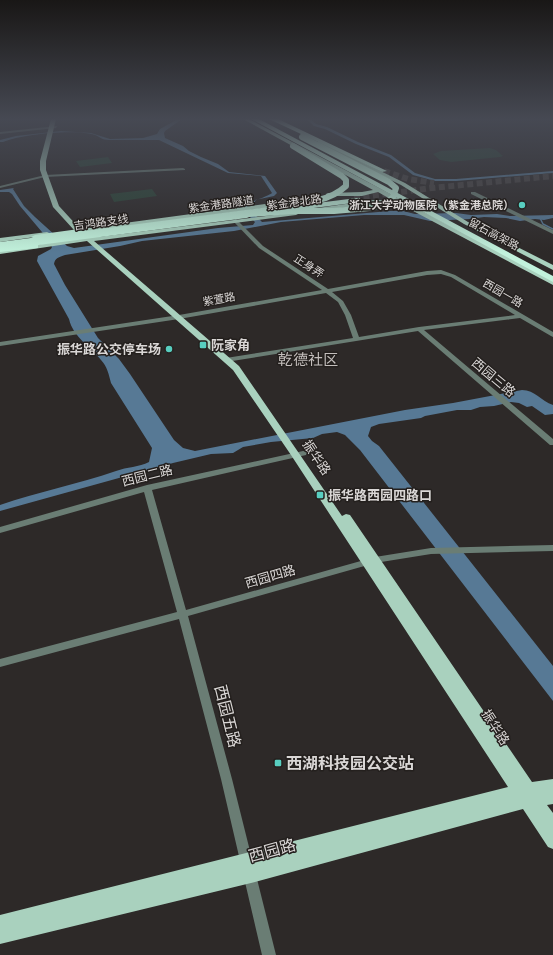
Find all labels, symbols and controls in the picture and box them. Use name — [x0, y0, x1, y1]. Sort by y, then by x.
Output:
street label: 紫金港北路 — [266, 191, 322, 213]
street label: 紫金港路隧道 — [187, 192, 255, 216]
place label: 浙江大学动物医院（紫金港总院） — [349, 198, 514, 212]
marker: 浙江大学动物医院（紫金港总院） — [517, 200, 527, 210]
street label: 吉鸿路支线 — [73, 211, 129, 233]
street label: 留石高架路 — [466, 215, 522, 253]
street label: 正身弄 — [291, 251, 327, 281]
street label: 西园一路 — [480, 276, 526, 310]
street label: 紫萱路 — [202, 289, 236, 309]
place label: 阮家角 — [211, 337, 250, 354]
marker: 阮家角 — [198, 340, 208, 350]
place label: 振华路公交停车场 — [57, 341, 161, 358]
marker: 振华路公交停车场 — [164, 344, 174, 354]
district label: 乾德社区 — [278, 350, 338, 369]
street label: 西园三路 — [468, 354, 519, 401]
street label: 振华路 — [299, 436, 335, 478]
street label: 西园二路 — [120, 461, 174, 490]
place label: 振华路西园四路口 — [328, 487, 432, 504]
marker: 振华路西园四路口 — [315, 490, 325, 500]
street label: 西园四路 — [243, 561, 297, 592]
street label: 西园五路 — [211, 683, 245, 749]
street label: 振华路 — [478, 706, 513, 748]
place label: 西湖科技园公交站 — [286, 753, 414, 773]
marker: 西湖科技园公交站 — [273, 758, 283, 768]
street label: 西园路 — [246, 834, 298, 866]

